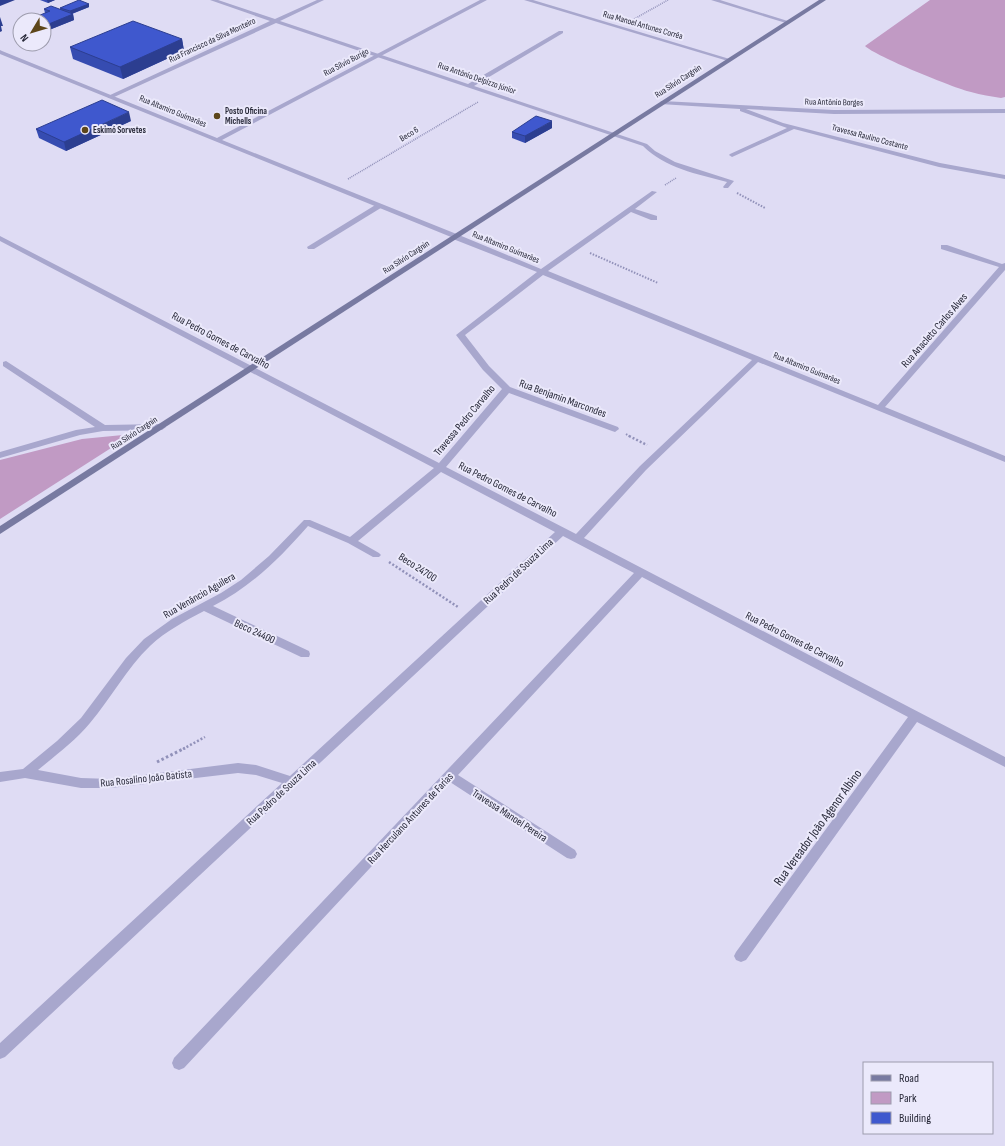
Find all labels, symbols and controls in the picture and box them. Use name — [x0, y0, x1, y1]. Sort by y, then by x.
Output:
street label: Rua Manoel Antunes Corrêa — [602, 9, 684, 42]
north arrow — [12, 12, 52, 52]
street label: Rua Francisco da Silva Monteiro — [167, 15, 258, 65]
text: N — [18, 31, 31, 44]
street label: Rua Sílvio Burigo — [322, 46, 371, 79]
street label: Rua Antônio Delpizzo Júnior — [436, 60, 518, 97]
street label: Rua Sílvio Cargnin — [653, 62, 704, 101]
street label: Rua Altamiro Guimarães — [138, 93, 208, 130]
street label: Rua Antônio Borges — [805, 96, 863, 109]
place label: Posto Oficina Michells — [225, 106, 267, 127]
marker: Posto Oficina Michells — [212, 111, 222, 121]
street label: Travessa Raulino Costante — [831, 122, 910, 153]
street label: Beco 6 — [398, 124, 421, 144]
marker: Eskimó Sorvetes — [80, 125, 90, 135]
place label: Eskimó Sorvetes — [93, 125, 146, 136]
street label: Rua Altamiro Guimarães — [471, 229, 541, 266]
street label: Rua Sílvio Cargnin — [381, 238, 432, 277]
street label: Rua Anacleto Carlos Alves — [899, 290, 970, 370]
street label: Rua Pedro Gomes de Carvalho — [170, 309, 272, 372]
street label: Rua Altamiro Guimarães — [772, 350, 842, 387]
street label: Rua Benjamin Marcondes — [517, 377, 608, 420]
street label: Travessa Pedro Carvalho — [431, 382, 498, 458]
street label: Rua Sílvio Cargnin — [109, 414, 160, 453]
street label: Rua Pedro Gomes de Carvalho — [456, 459, 560, 520]
street label: Rua Pedro de Souza Lima — [481, 536, 556, 607]
street label: Beco 24700 — [396, 550, 439, 585]
street label: Rua Venâncio Aguilera — [161, 570, 237, 621]
street label: Rua Pedro Gomes de Carvalho — [743, 609, 847, 670]
street label: Beco 24400 — [232, 616, 277, 647]
street label: Rua Pedro de Souza Lima — [244, 757, 319, 828]
street label: Rua Vereador João Agenor Albino — [770, 766, 865, 889]
street label: Rua Rosalino João Batista — [100, 767, 193, 790]
street label: Rua Herculano Antunes de Farias — [365, 770, 456, 867]
street label: Travessa Manoel Pereira — [470, 786, 550, 845]
legend — [863, 1062, 993, 1134]
text: Road — [899, 1071, 919, 1086]
text: Park — [899, 1091, 917, 1106]
text: Building — [899, 1111, 931, 1126]

